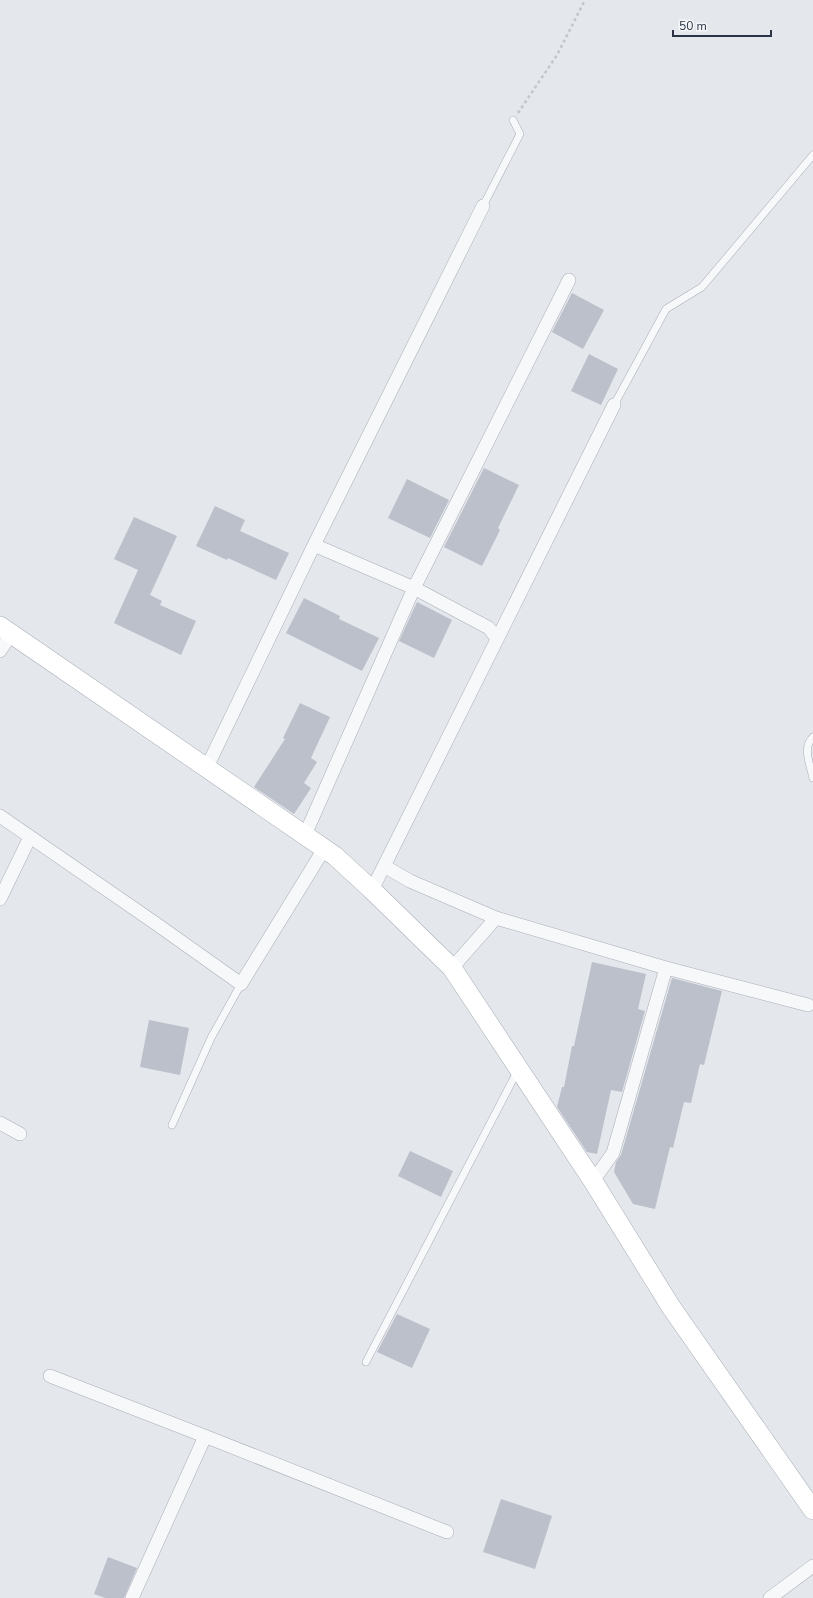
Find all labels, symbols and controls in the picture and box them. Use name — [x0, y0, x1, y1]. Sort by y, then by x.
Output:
scale bar — [673, 12, 771, 38]
text: 50 m — [679, 18, 707, 34]

